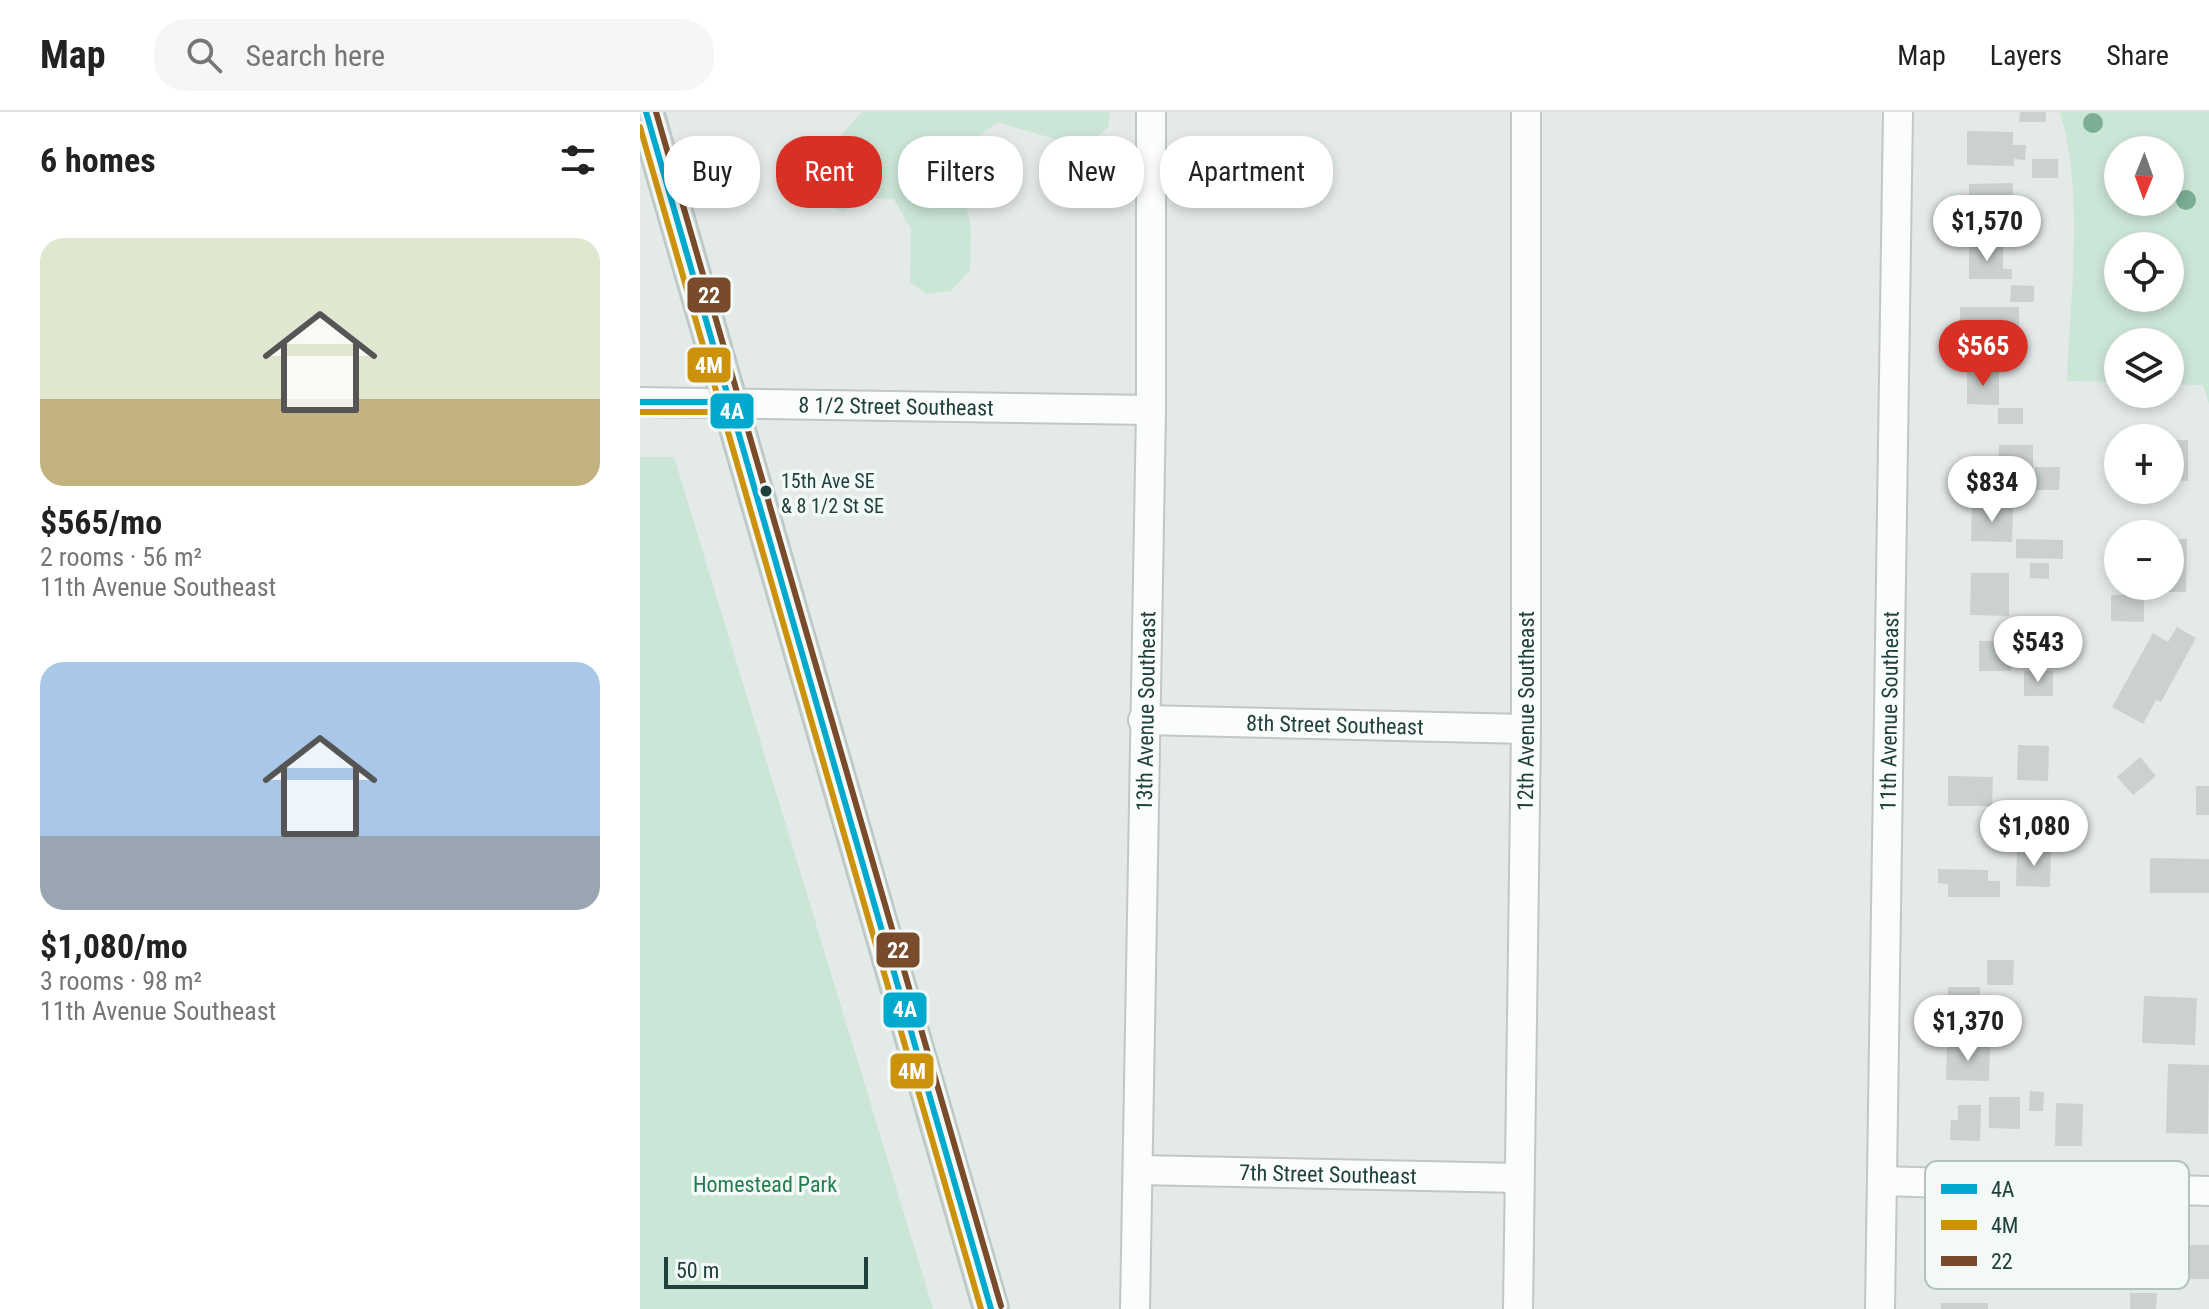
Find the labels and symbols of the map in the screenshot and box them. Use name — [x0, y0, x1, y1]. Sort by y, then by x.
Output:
north arrow — [2104, 136, 2184, 216]
pin: $1,570 — [1922, 195, 2052, 263]
line badge: 22 — [686, 276, 732, 314]
text: 22 — [698, 283, 720, 308]
pin: $565 — [1936, 320, 2030, 388]
line badge: 4M — [686, 346, 732, 384]
text: 4M — [695, 353, 723, 378]
line badge: 4A — [709, 392, 755, 430]
street label: 8 1/2 Street Southeast — [798, 392, 994, 421]
text: 4A — [720, 399, 744, 424]
pin: $834 — [1945, 456, 2039, 524]
place label: 15th Ave SE & 8 1/2 St SE — [781, 469, 884, 518]
marker: 15th Ave SE & 8 1/2 St SE — [758, 483, 774, 499]
street label: 13th Avenue Southeast — [1132, 611, 1160, 811]
street label: 12th Avenue Southeast — [1513, 611, 1539, 811]
street label: 11th Avenue Southeast — [1875, 611, 1903, 811]
pin: $543 — [1991, 616, 2085, 684]
street label: 8th Street Southeast — [1246, 710, 1424, 740]
pin: $1,080 — [1969, 800, 2099, 868]
line badge: 22 — [875, 931, 921, 969]
text: 22 — [887, 938, 909, 963]
line badge: 4A — [882, 991, 928, 1029]
pin: $1,370 — [1903, 995, 2033, 1063]
text: 4A — [893, 997, 917, 1022]
line badge: 4M — [889, 1052, 935, 1090]
text: 4M — [898, 1059, 926, 1084]
street label: 7th Street Southeast — [1239, 1160, 1417, 1189]
legend — [1925, 1161, 2189, 1289]
park label: Homestead Park — [693, 1172, 837, 1197]
text: 4A — [1991, 1177, 2015, 1202]
text: 4M — [1991, 1213, 2018, 1238]
text: 22 — [1991, 1249, 2013, 1274]
scale bar — [664, 1253, 868, 1289]

